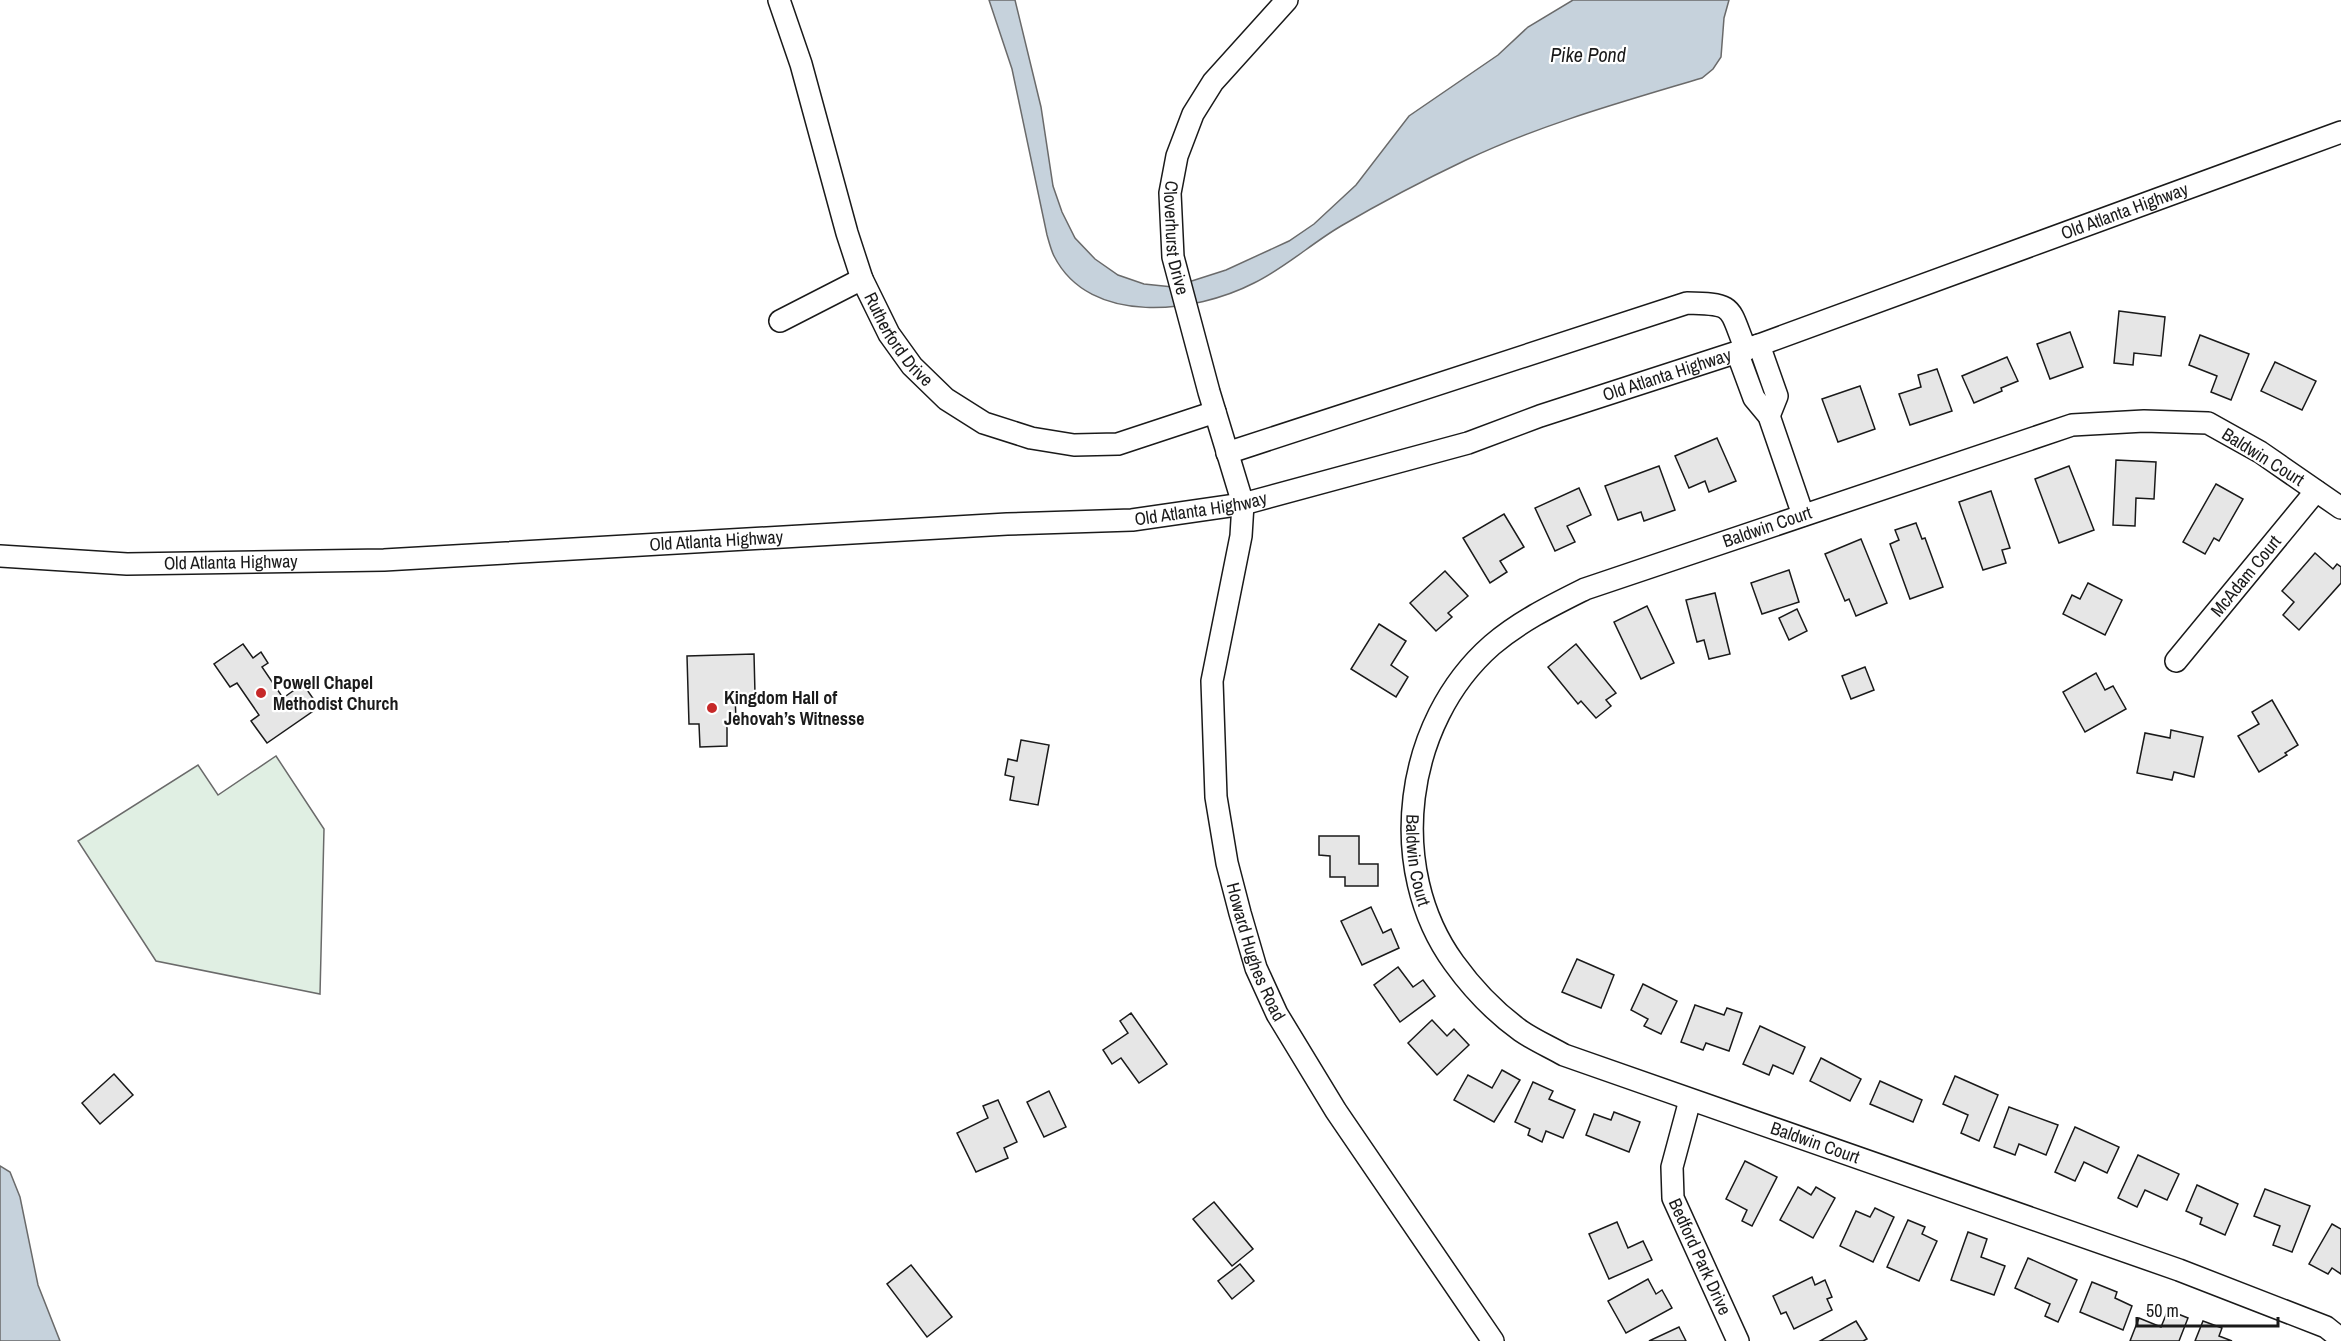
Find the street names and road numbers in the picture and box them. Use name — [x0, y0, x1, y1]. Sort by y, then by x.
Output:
street label: Old Atlanta Highway — [2057, 176, 2192, 246]
street label: Cloverhurst Drive — [1158, 179, 1196, 297]
street label: Rutherford Drive — [858, 288, 939, 392]
street label: Old Atlanta Highway — [1599, 342, 1735, 407]
street label: Baldwin Court — [2217, 421, 2309, 492]
street label: Old Atlanta Highway — [1133, 485, 1270, 531]
street label: Baldwin Court — [1719, 500, 1815, 553]
street label: Old Atlanta Highway — [649, 524, 784, 557]
street label: McAdam Court — [2205, 530, 2287, 622]
street label: Old Atlanta Highway — [164, 548, 298, 575]
street label: Baldwin Court — [1400, 814, 1437, 909]
street label: Howard Hughes Road — [1221, 880, 1292, 1026]
street label: Baldwin Court — [1767, 1115, 1863, 1169]
street label: Bedford Park Drive — [1663, 1194, 1738, 1319]

